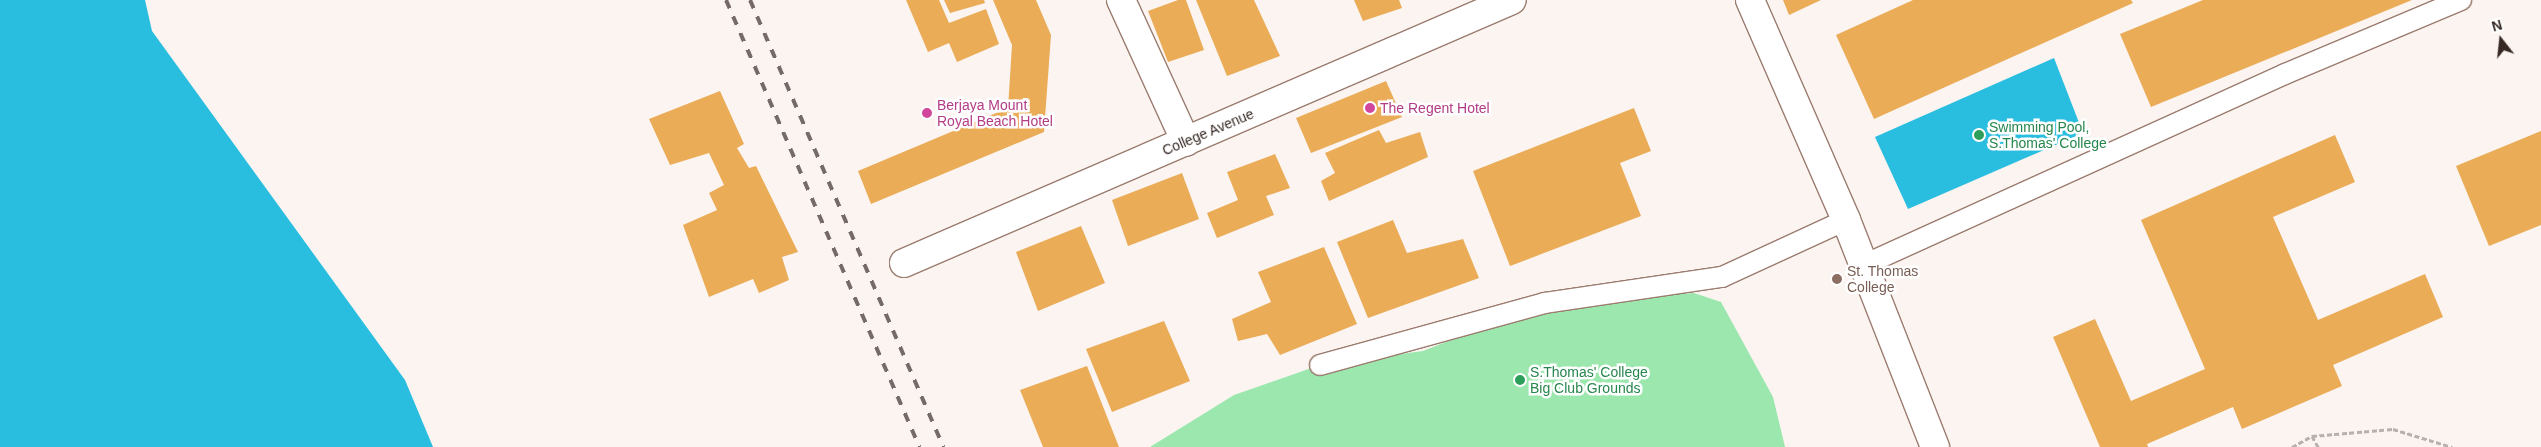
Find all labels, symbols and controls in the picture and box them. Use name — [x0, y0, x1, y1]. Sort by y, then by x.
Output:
north arrow — [2476, 15, 2526, 65]
text: N — [2490, 16, 2504, 35]
place label: Berjaya Mount Royal Beach Hotel — [937, 97, 1053, 130]
place label: The Regent Hotel — [1380, 100, 1490, 116]
marker: The Regent Hotel — [1364, 102, 1376, 114]
street label: College Avenue — [1159, 105, 1257, 159]
marker: Berjaya Mount Royal Beach Hotel — [921, 107, 933, 119]
place label: Swimming Pool, S.Thomas' College — [1989, 119, 2107, 152]
marker: Swimming Pool, S.Thomas' College — [1973, 129, 1985, 141]
place label: St. Thomas College — [1847, 263, 1919, 296]
marker: St. Thomas College — [1831, 273, 1843, 285]
place label: S.Thomas' College Big Club Grounds — [1530, 364, 1648, 397]
marker: S.Thomas' College Big Club Grounds — [1514, 374, 1526, 386]

